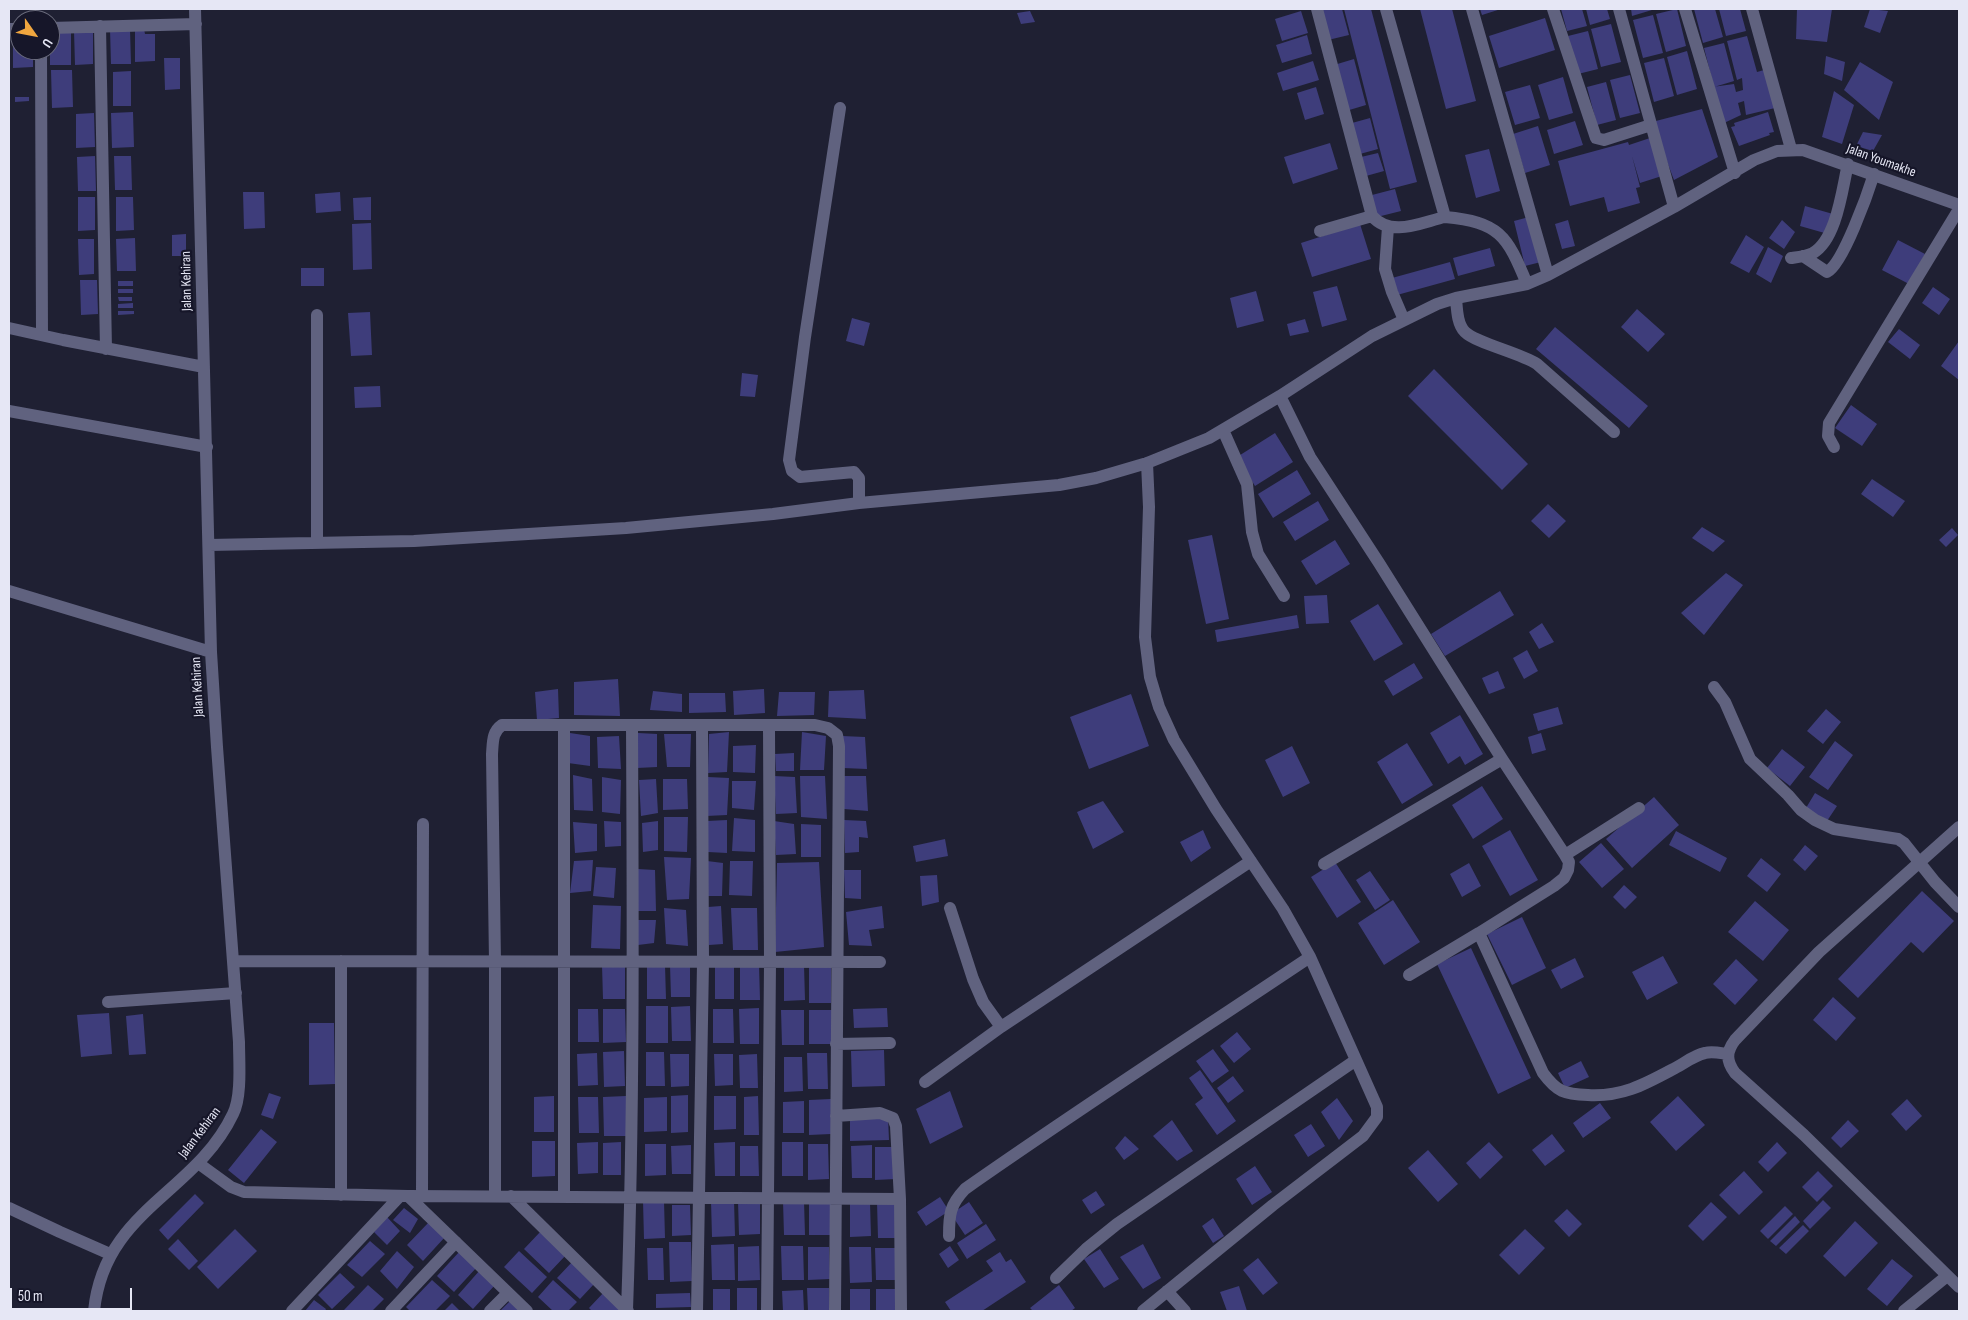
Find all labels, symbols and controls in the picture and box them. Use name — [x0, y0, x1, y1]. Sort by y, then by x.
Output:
north arrow — [10, 10, 60, 60]
text: U — [38, 35, 56, 51]
street label: Jalan Youmakhe — [1844, 141, 1918, 181]
street label: Jalan Kehiran — [178, 251, 196, 311]
street label: Jalan Kehiran — [188, 657, 208, 717]
street label: Jalan Kehiran — [175, 1104, 225, 1162]
scale bar — [12, 1278, 135, 1310]
text: 50 m — [18, 1287, 43, 1306]

